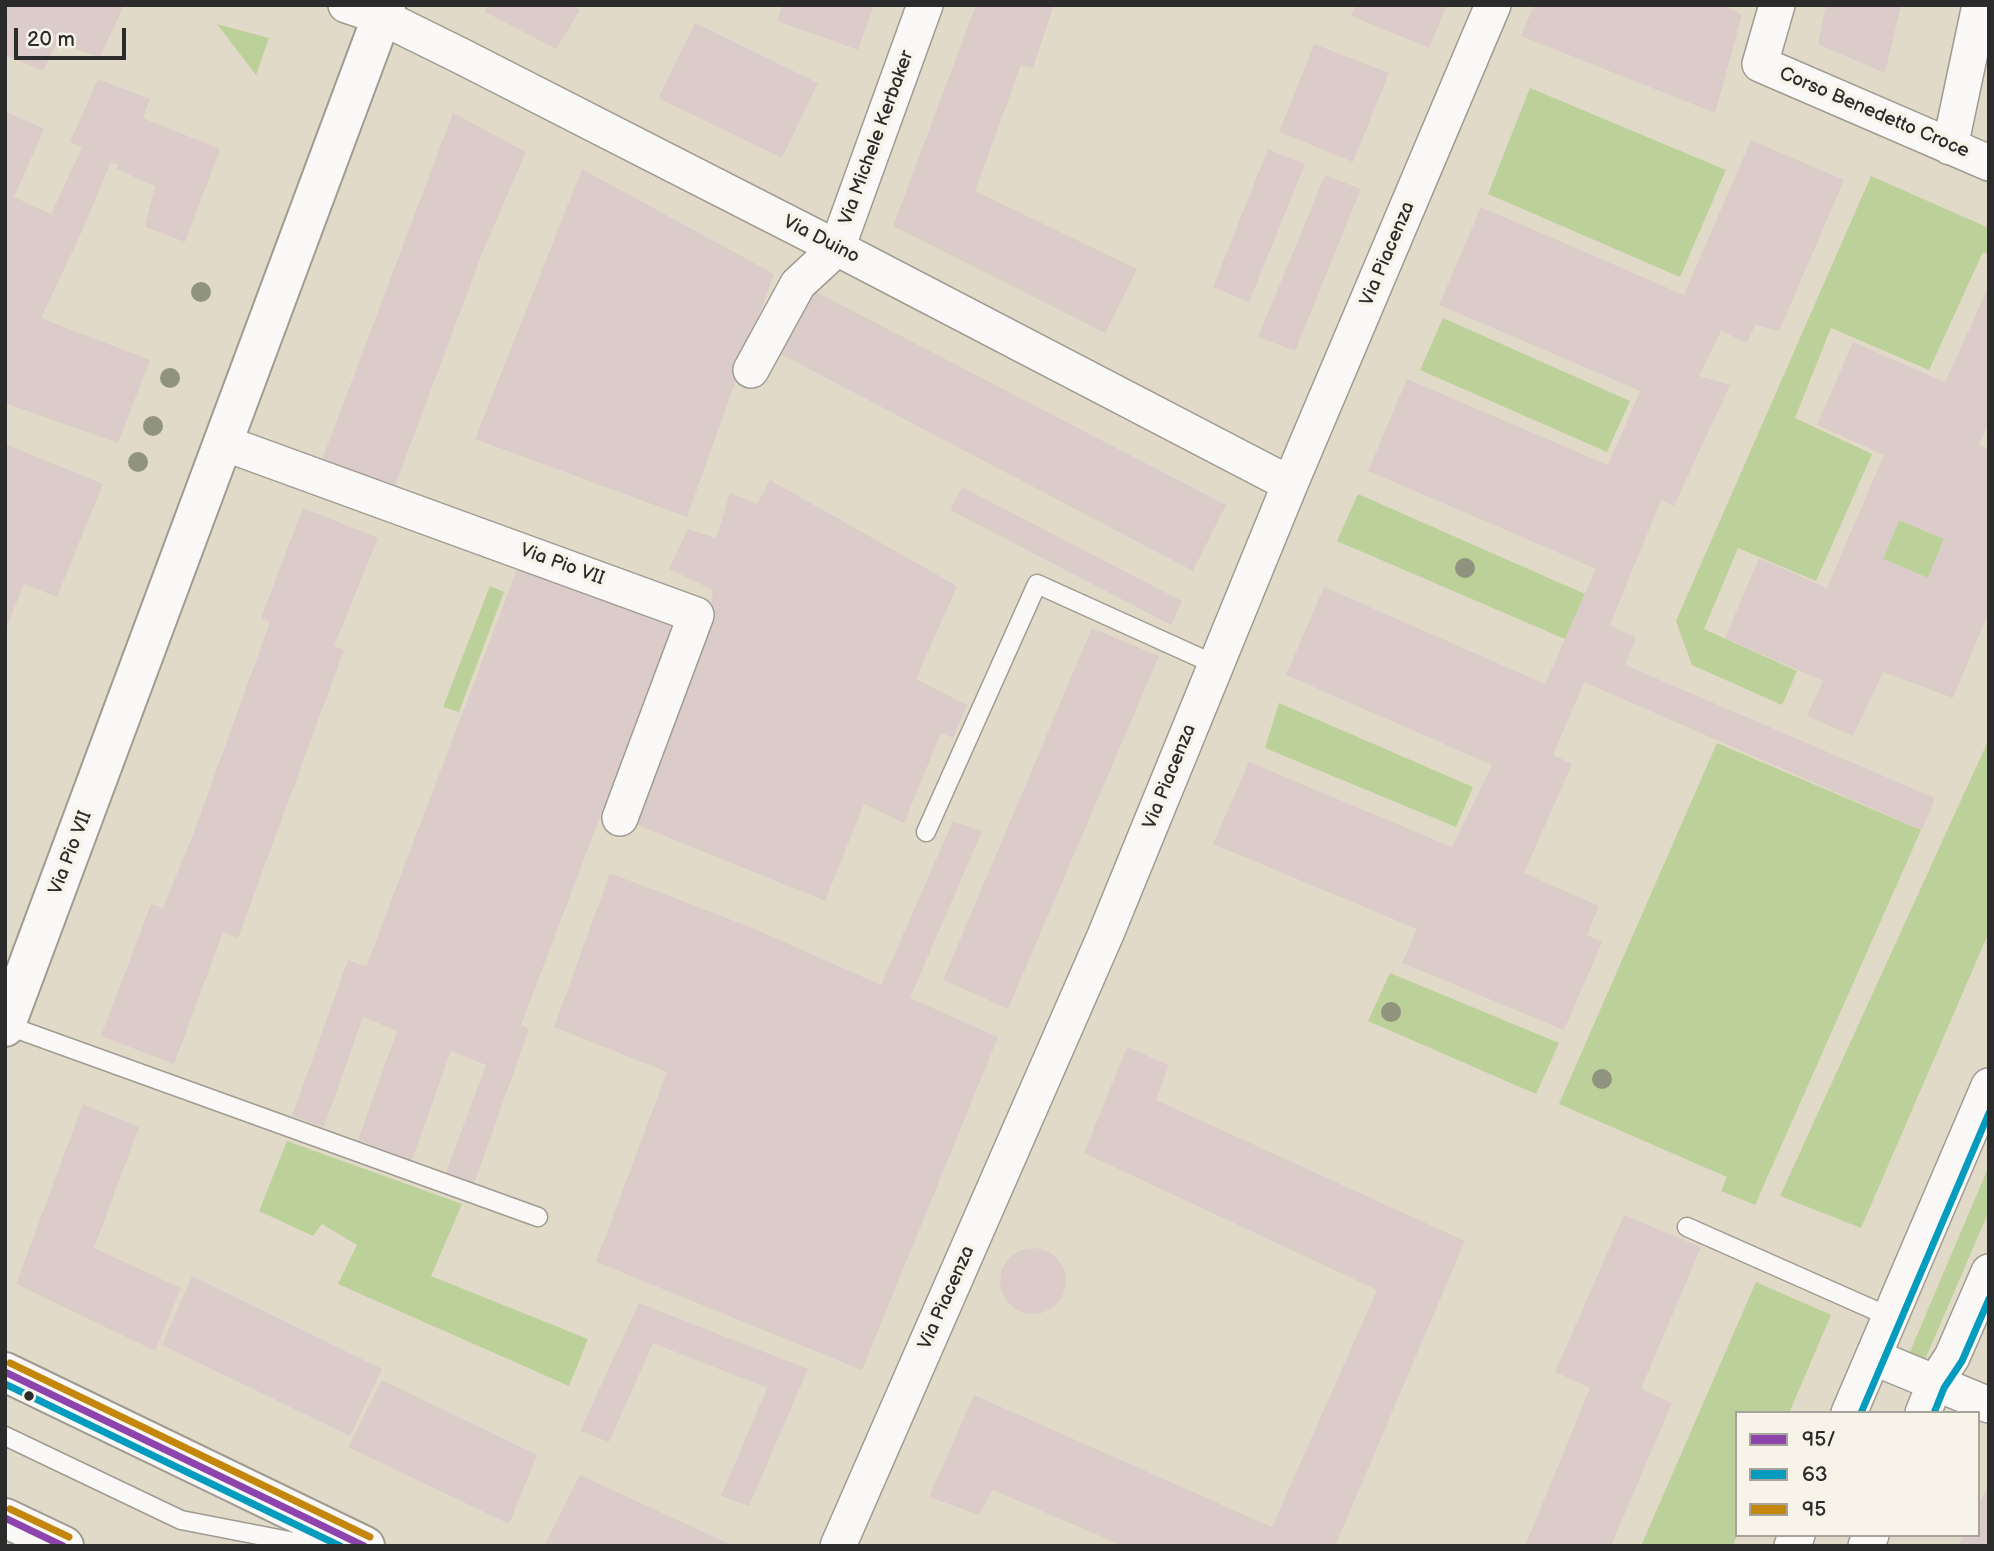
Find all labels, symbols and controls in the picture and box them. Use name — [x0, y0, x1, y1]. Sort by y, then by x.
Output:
scale bar — [18, 14, 130, 58]
text: 20 m — [27, 27, 75, 52]
street label: Via Michele Kerbaker — [835, 48, 919, 228]
street label: Corso Benedetto Croce — [1776, 63, 1972, 163]
street label: Via Piacenza — [1356, 198, 1420, 310]
street label: Via Duino — [779, 211, 863, 269]
street label: Via Pio VII — [517, 539, 607, 591]
street label: Via Piacenza — [1139, 721, 1201, 833]
street label: Via Pio VII — [45, 808, 97, 898]
street label: Via Piacenza — [914, 1243, 980, 1353]
unlabelled marker — [22, 1389, 36, 1403]
legend — [1735, 1411, 1980, 1537]
text: 95/ — [1802, 1427, 1836, 1452]
text: 63 — [1802, 1462, 1828, 1487]
text: 95 — [1802, 1497, 1826, 1522]

